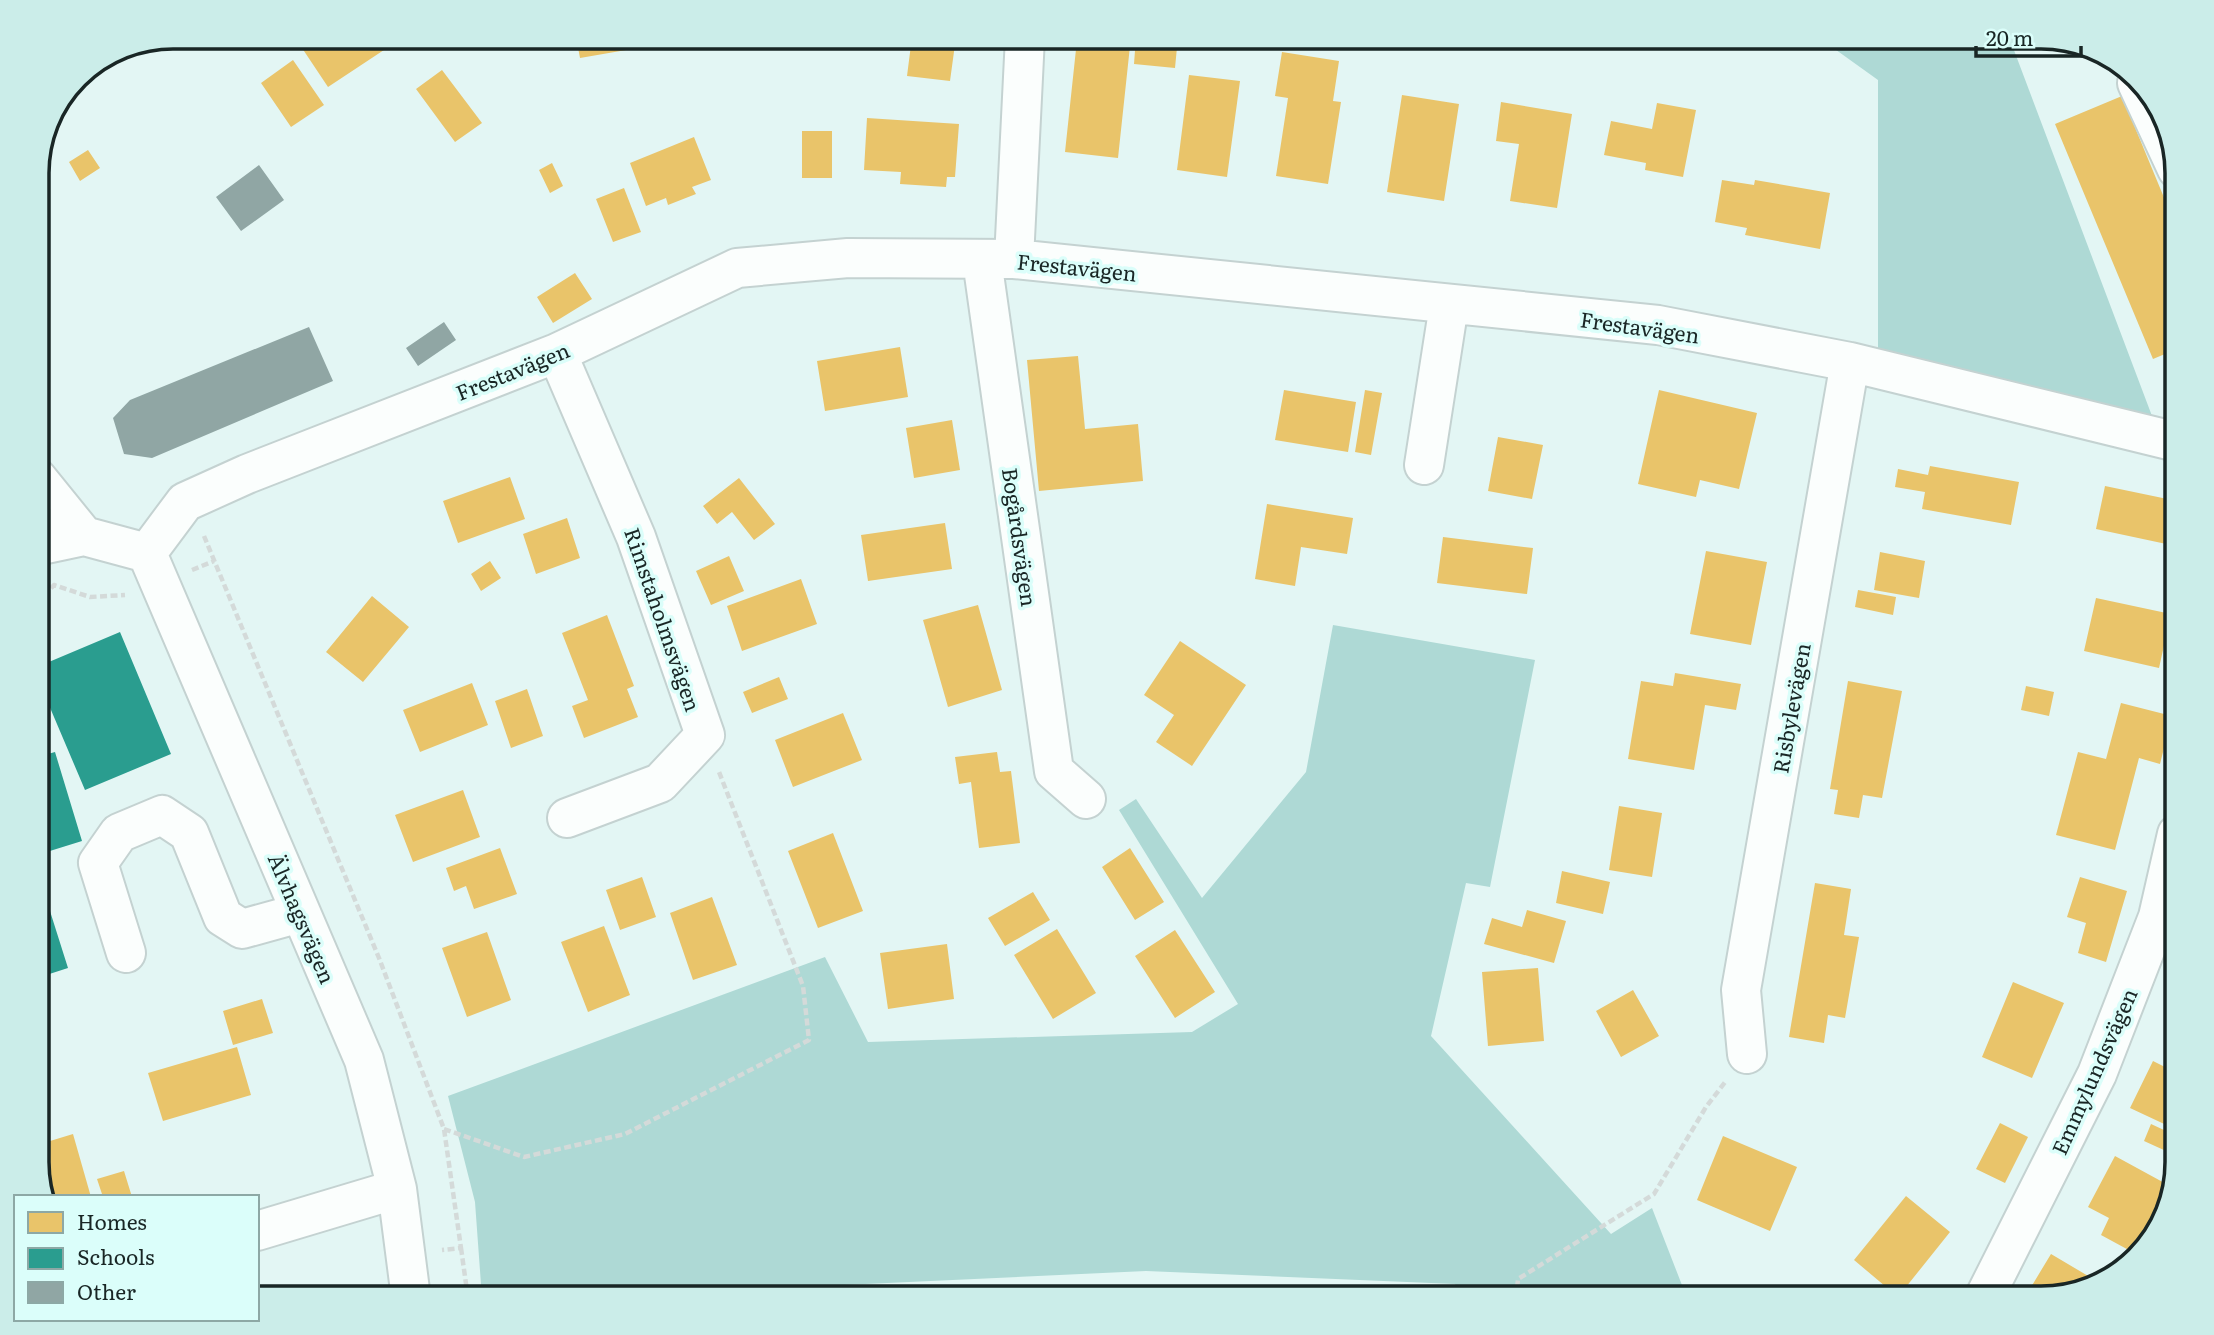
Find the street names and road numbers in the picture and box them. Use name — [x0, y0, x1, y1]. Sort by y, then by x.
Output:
street label: Frestavägen — [1016, 244, 1138, 288]
street label: Frestavägen — [1578, 302, 1702, 350]
street label: Frestavägen — [450, 333, 574, 407]
street label: Bogårdsvägen — [996, 466, 1046, 609]
street label: Rimstaholmsvägen — [618, 523, 710, 715]
street label: Risbylevägen — [1763, 640, 1817, 776]
street label: Älvhagsvägen — [262, 848, 344, 988]
street label: Emmylundsvägen — [2042, 983, 2144, 1159]

